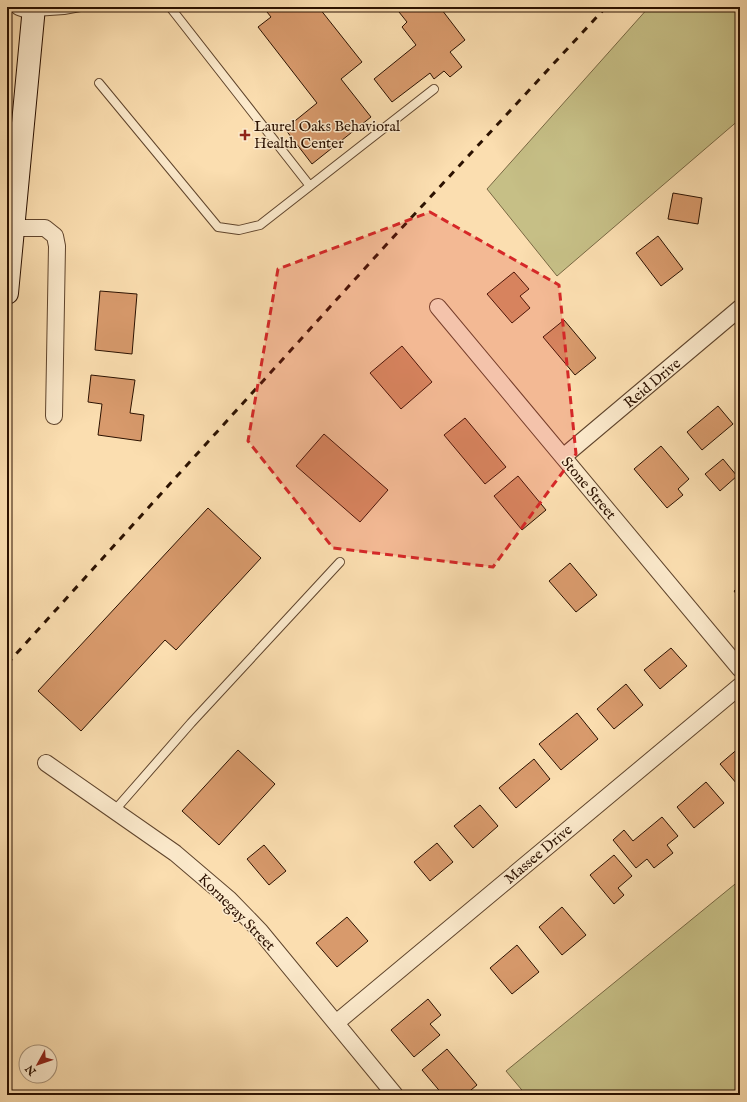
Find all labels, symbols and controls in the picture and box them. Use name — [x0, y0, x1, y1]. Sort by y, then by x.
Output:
place label: Laurel Oaks Behavioral Health Center — [254, 117, 401, 153]
marker: Laurel Oaks Behavioral Health Center — [239, 129, 251, 141]
street label: Reid Drive — [620, 354, 685, 413]
street label: Stone Street — [557, 453, 620, 524]
street label: Massee Drive — [500, 820, 576, 888]
street label: Kornegay Street — [194, 870, 279, 955]
north arrow — [18, 1044, 58, 1084]
text: N — [22, 1061, 40, 1079]

